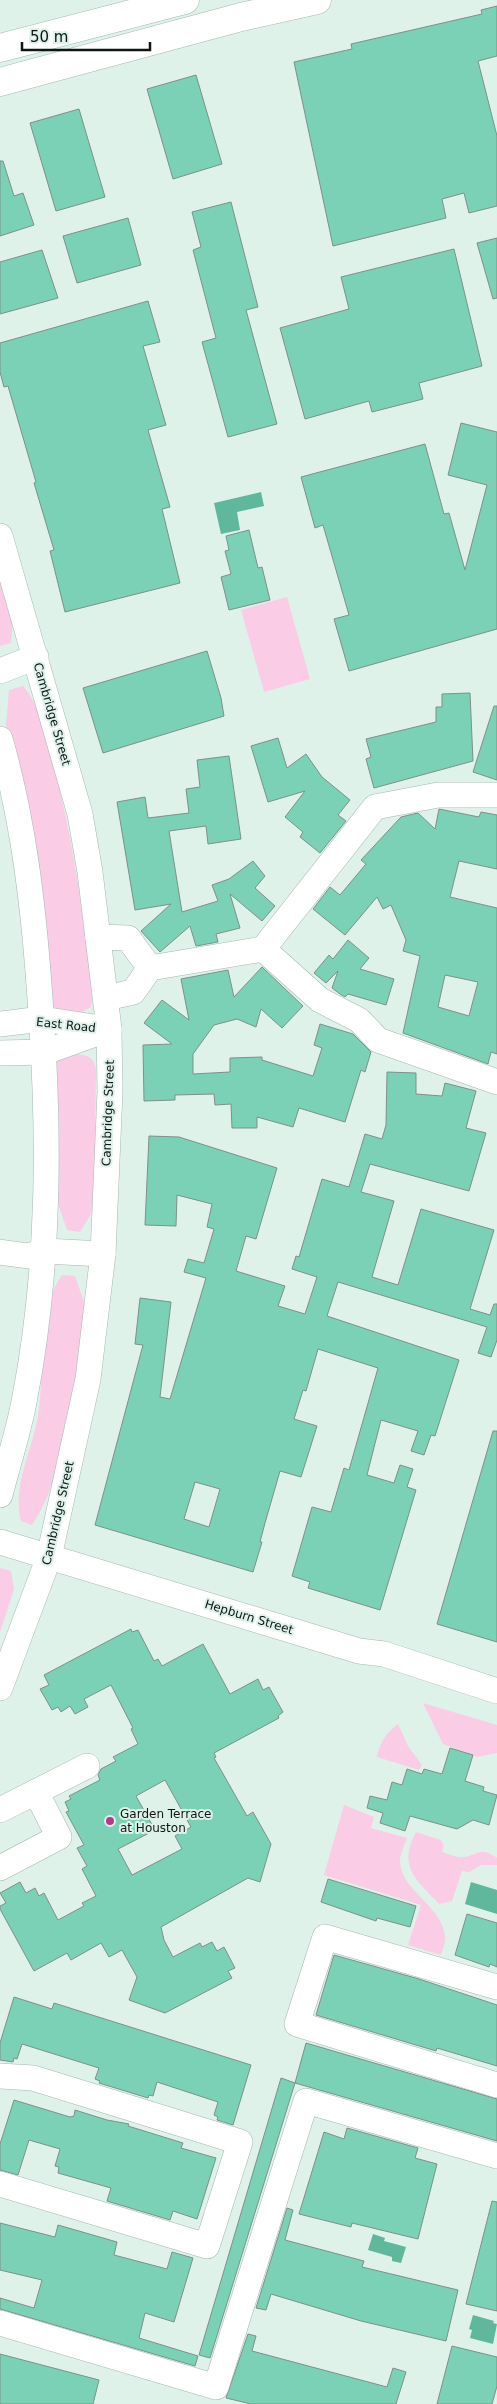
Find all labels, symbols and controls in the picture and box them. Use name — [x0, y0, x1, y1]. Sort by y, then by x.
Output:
scale bar — [22, 20, 150, 52]
text: 50 m — [30, 28, 68, 46]
street label: Cambridge Street — [31, 661, 73, 767]
street label: East Road — [36, 1015, 96, 1035]
street label: Cambridge Street — [99, 1059, 117, 1166]
street label: Cambridge Street — [39, 1459, 77, 1566]
street label: Hepburn Street — [203, 1597, 295, 1637]
place label: Garden Terrace at Houston — [120, 1807, 211, 1835]
marker: Garden Terrace at Houston — [104, 1815, 116, 1827]

